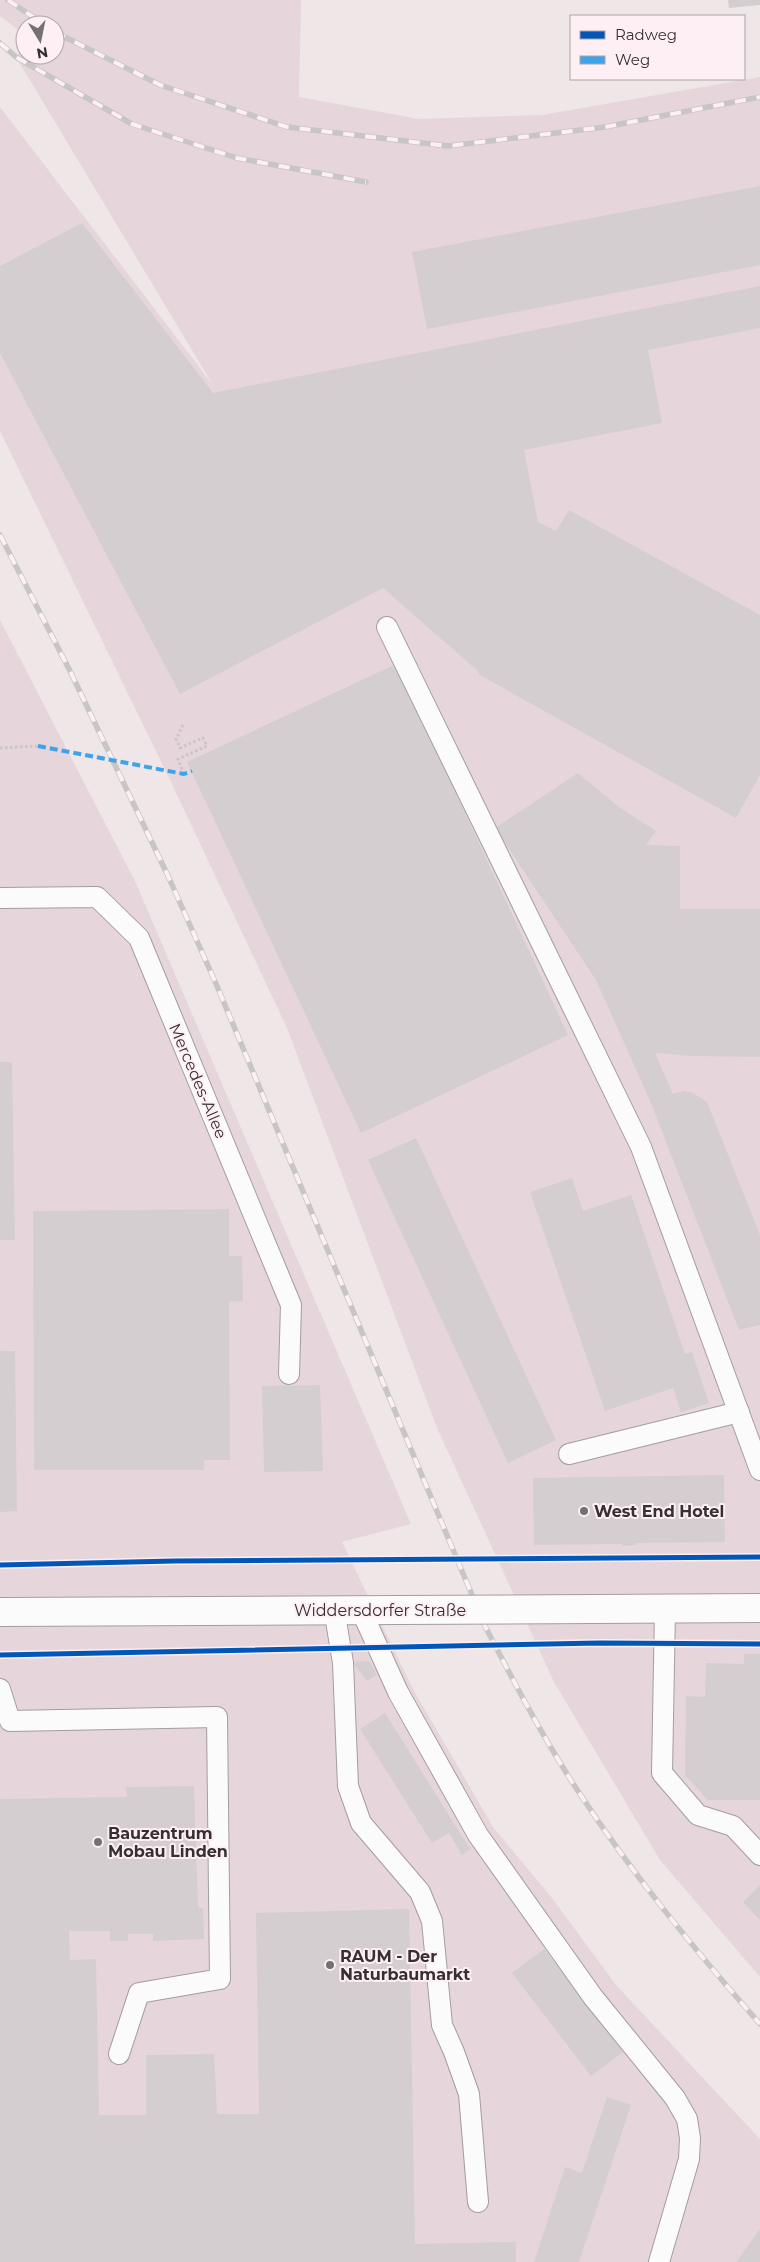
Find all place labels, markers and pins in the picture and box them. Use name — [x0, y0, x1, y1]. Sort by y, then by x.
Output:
place label: West End Hotel — [594, 1502, 724, 1521]
marker: West End Hotel — [578, 1505, 590, 1517]
place label: Bauzentrum Mobau Linden — [108, 1824, 228, 1861]
marker: Bauzentrum Mobau Linden — [92, 1836, 104, 1848]
place label: RAUM - Der Naturbaumarkt — [340, 1947, 470, 1984]
marker: RAUM - Der Naturbaumarkt — [324, 1959, 336, 1971]

